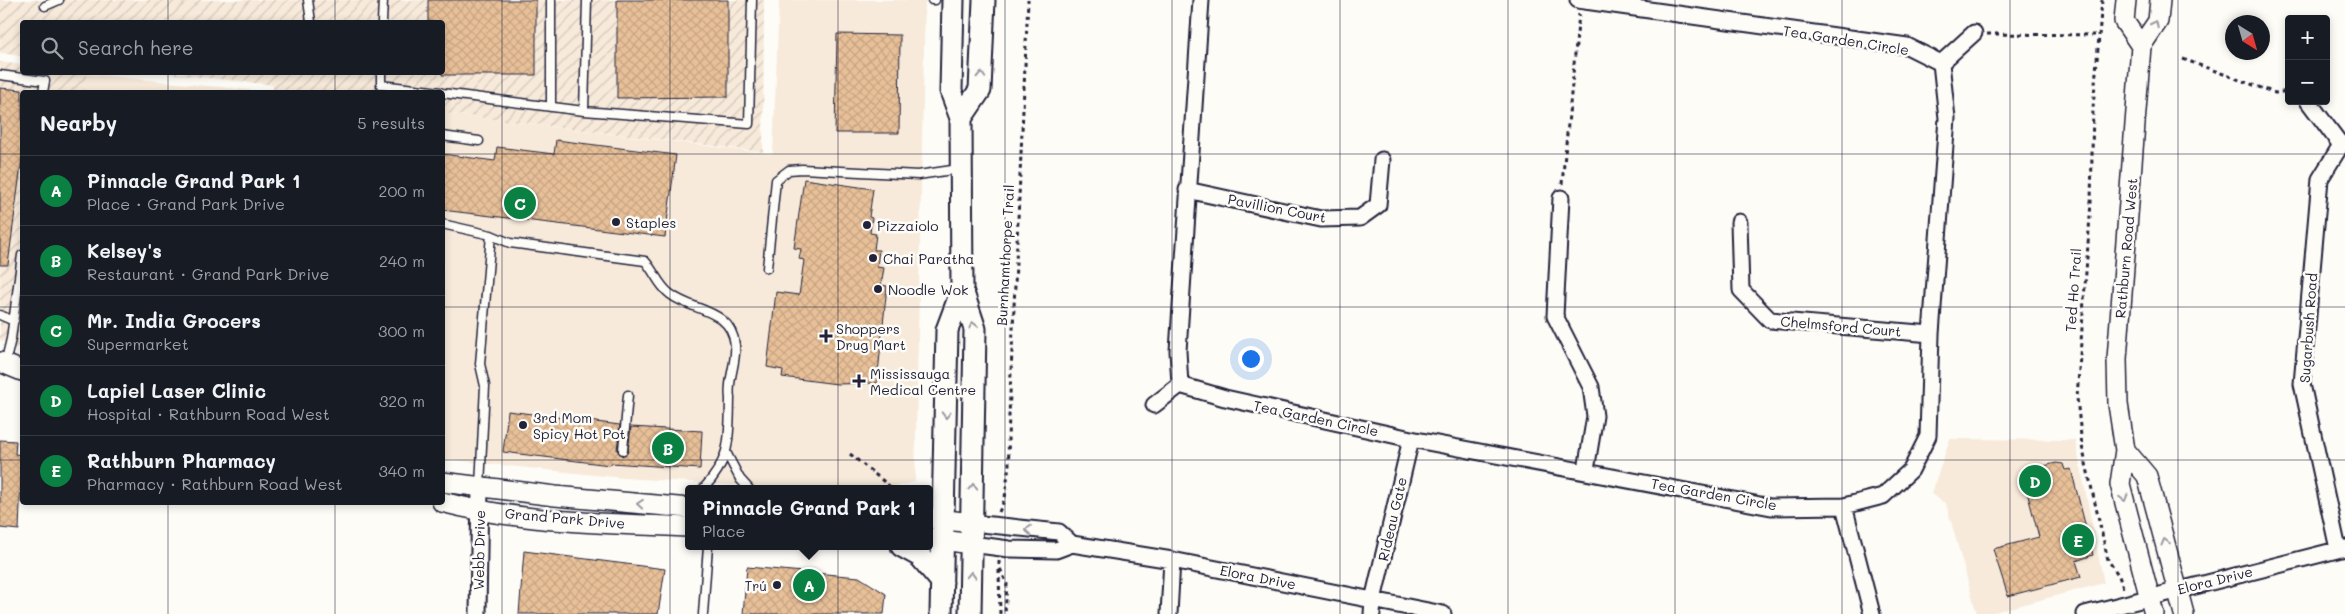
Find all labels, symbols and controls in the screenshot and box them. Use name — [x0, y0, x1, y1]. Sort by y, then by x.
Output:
north arrow — [2225, 15, 2270, 60]
map controls — [2285, 15, 2330, 105]
button: + — [2285, 15, 2330, 60]
search box — [20, 20, 445, 75]
street label: Tea Garden Circle — [1782, 21, 1910, 59]
one-way arrow — [2149, 21, 2159, 30]
icon: search — [38, 34, 66, 62]
text: Search here — [78, 35, 194, 60]
button: − — [2285, 60, 2330, 105]
one-way arrow — [976, 71, 986, 78]
text: Nearby — [40, 109, 117, 136]
text: 5 results — [357, 112, 425, 133]
text: Pinnacle Grand Park 1 — [87, 168, 301, 193]
street label: Rathburn Road West — [2110, 177, 2142, 319]
text: A — [50, 180, 62, 201]
text: 200 m — [378, 180, 425, 201]
pin: C — [504, 184, 536, 222]
street label: Burnhamthorpe Trail — [992, 184, 1018, 326]
street label: Pavillion Court — [1226, 189, 1328, 227]
text: Place · Grand Park Drive — [87, 193, 285, 214]
place label: Staples — [626, 213, 676, 232]
marker: Staples — [610, 216, 622, 228]
place label: Pizzaiolo — [877, 216, 939, 235]
marker: Pizzaiolo — [861, 219, 873, 231]
text: Kelsey's — [87, 238, 162, 263]
street label: Ted Ho Trail — [2061, 247, 2085, 333]
place label: Chai Paratha — [883, 249, 974, 268]
text: B — [51, 250, 61, 271]
text: 240 m — [379, 250, 425, 271]
marker: Chai Paratha — [867, 252, 879, 264]
text: Restaurant · Grand Park Drive — [87, 263, 329, 284]
street label: Sugarbush Road — [2295, 272, 2321, 384]
place label: Noodle Wok — [888, 280, 969, 299]
marker: Noodle Wok — [872, 283, 884, 295]
text: Mr. India Grocers — [87, 308, 261, 333]
street label: Chelmsford Court — [1780, 311, 1902, 341]
place label: Shoppers Drug Mart — [836, 319, 906, 354]
text: C — [50, 320, 62, 341]
text: 300 m — [378, 320, 425, 341]
one-way arrow — [968, 321, 979, 329]
marker: Shoppers Drug Mart — [820, 330, 832, 342]
text: Supermarket — [87, 333, 189, 354]
your location — [1238, 346, 1264, 372]
place label: Mississauga Medical Centre — [870, 364, 976, 399]
marker: Mississauga Medical Centre — [852, 374, 866, 388]
text: Lapiel Laser Clinic — [87, 378, 266, 403]
text: D — [50, 390, 62, 411]
text: 320 m — [379, 390, 425, 411]
street label: Tea Garden Circle — [1252, 395, 1380, 441]
text: Hospital · Rathburn Road West — [87, 403, 330, 424]
place label: 3rd Mom Spicy Hot Pot — [533, 408, 626, 443]
one-way arrow — [941, 411, 951, 419]
marker: 3rd Mom Spicy Hot Pot — [517, 419, 529, 431]
pin: B — [652, 429, 684, 467]
text: Rathburn Pharmacy — [87, 448, 276, 473]
text: E — [51, 460, 61, 481]
text: 340 m — [378, 460, 425, 481]
pin: D — [2019, 462, 2051, 500]
text: Pharmacy · Rathburn Road West — [87, 473, 343, 494]
street label: Tea Garden Circle — [1650, 474, 1778, 514]
street label: Rideau Gate — [1373, 475, 1411, 563]
one-way arrow — [968, 483, 978, 490]
popup — [685, 485, 933, 550]
one-way arrow — [2118, 493, 2129, 502]
text: Pinnacle Grand Park 1 — [702, 495, 916, 520]
one-way arrow — [636, 499, 644, 510]
street label: Grand Park Drive — [504, 503, 626, 533]
street label: Webb Drive — [469, 510, 489, 590]
text: Place — [702, 520, 745, 541]
pin: E — [2062, 521, 2094, 559]
one-way arrow — [1024, 524, 1032, 535]
one-way arrow — [2160, 538, 2170, 547]
street label: Elora Drive — [1218, 560, 1298, 594]
street label: Elora Drive — [2175, 561, 2255, 599]
pin: A — [793, 566, 825, 604]
one-way arrow — [966, 571, 976, 578]
place label: Trú — [745, 576, 767, 595]
marker: Trú — [771, 579, 783, 591]

